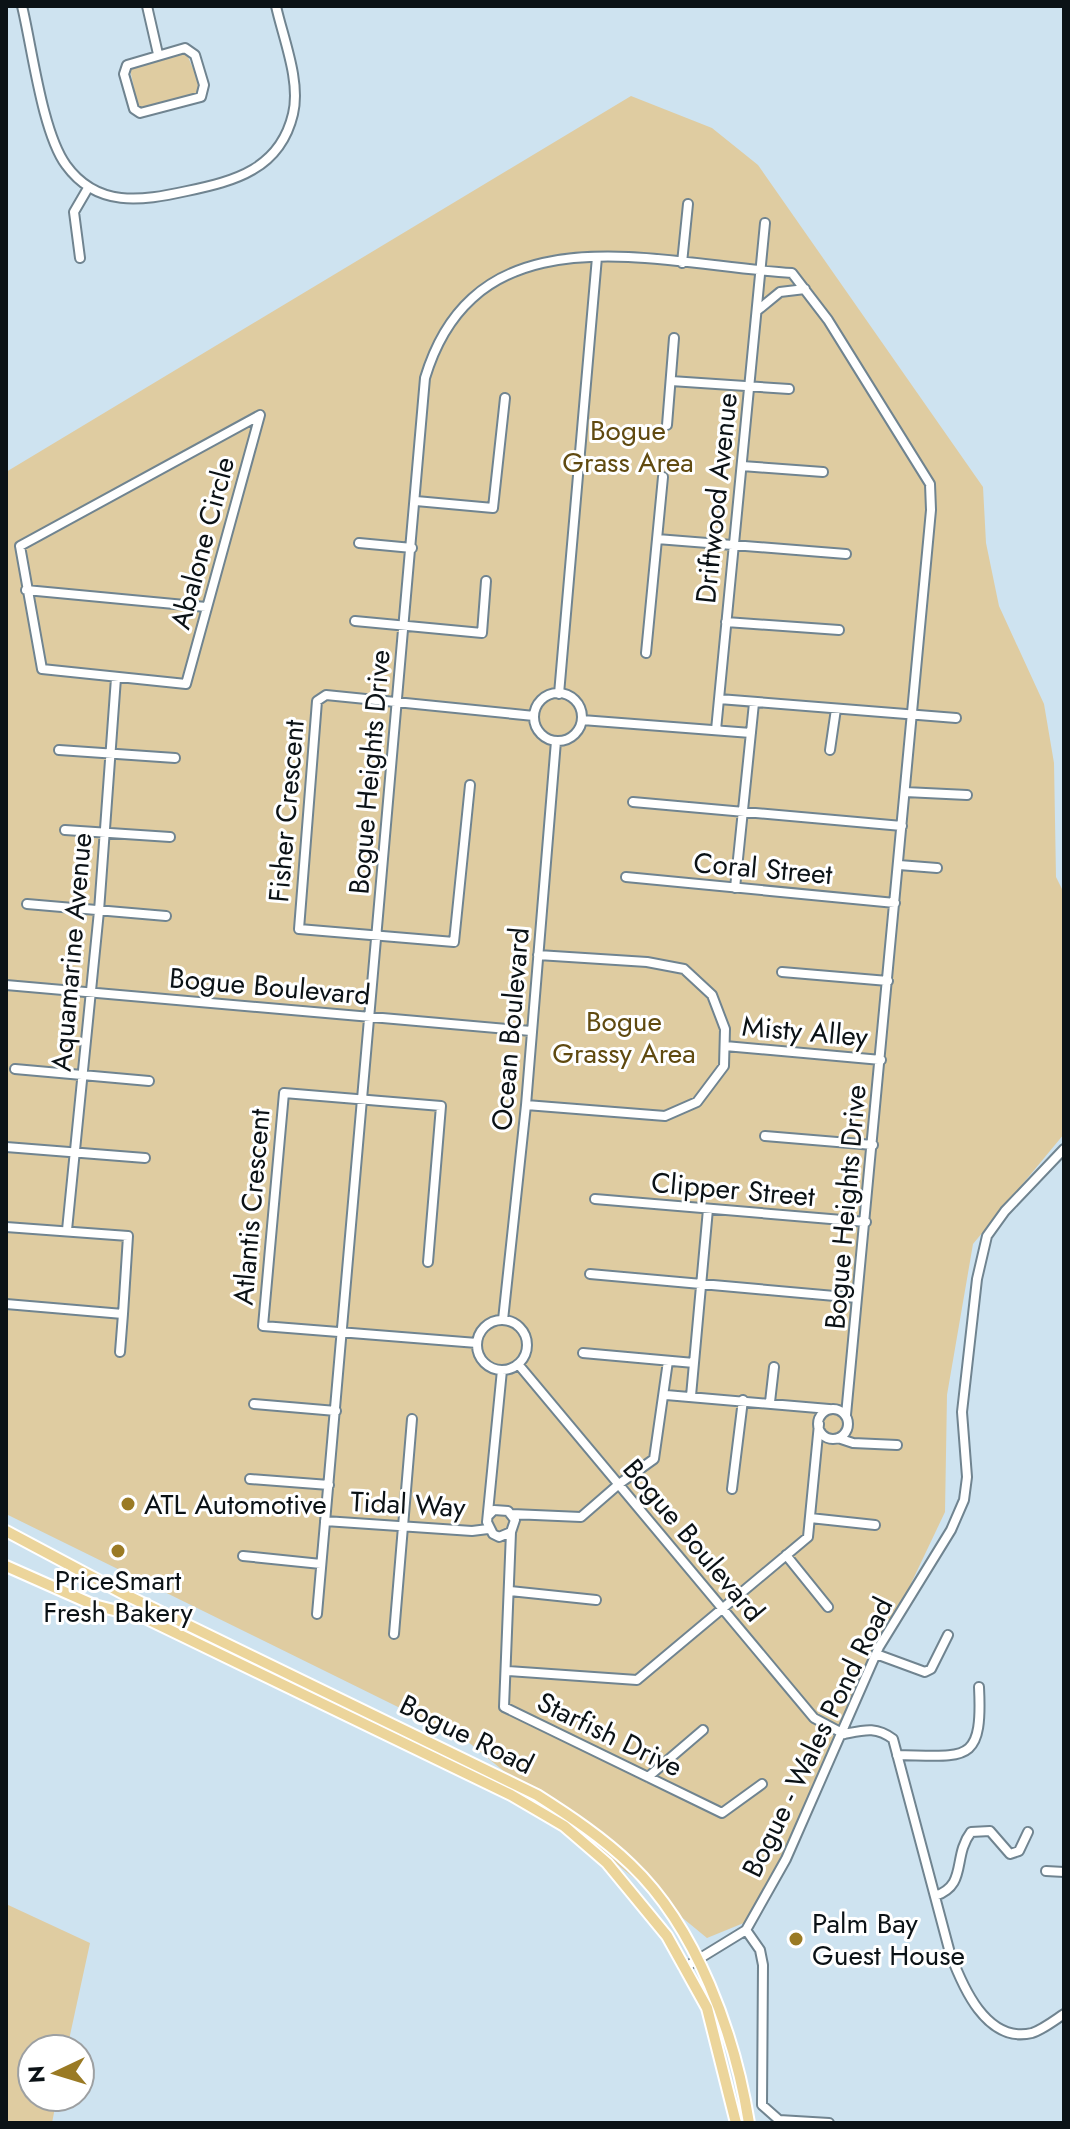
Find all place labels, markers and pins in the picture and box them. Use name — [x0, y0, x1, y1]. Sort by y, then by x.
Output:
place label: ATL Automotive — [144, 1484, 327, 1525]
marker: ATL Automotive — [119, 1495, 137, 1513]
marker: PriceSmart Fresh Bakery — [109, 1542, 127, 1560]
place label: PriceSmart Fresh Bakery — [43, 1560, 193, 1633]
place label: Palm Bay Guest House — [812, 1903, 965, 1976]
marker: Palm Bay Guest House — [787, 1930, 805, 1948]

